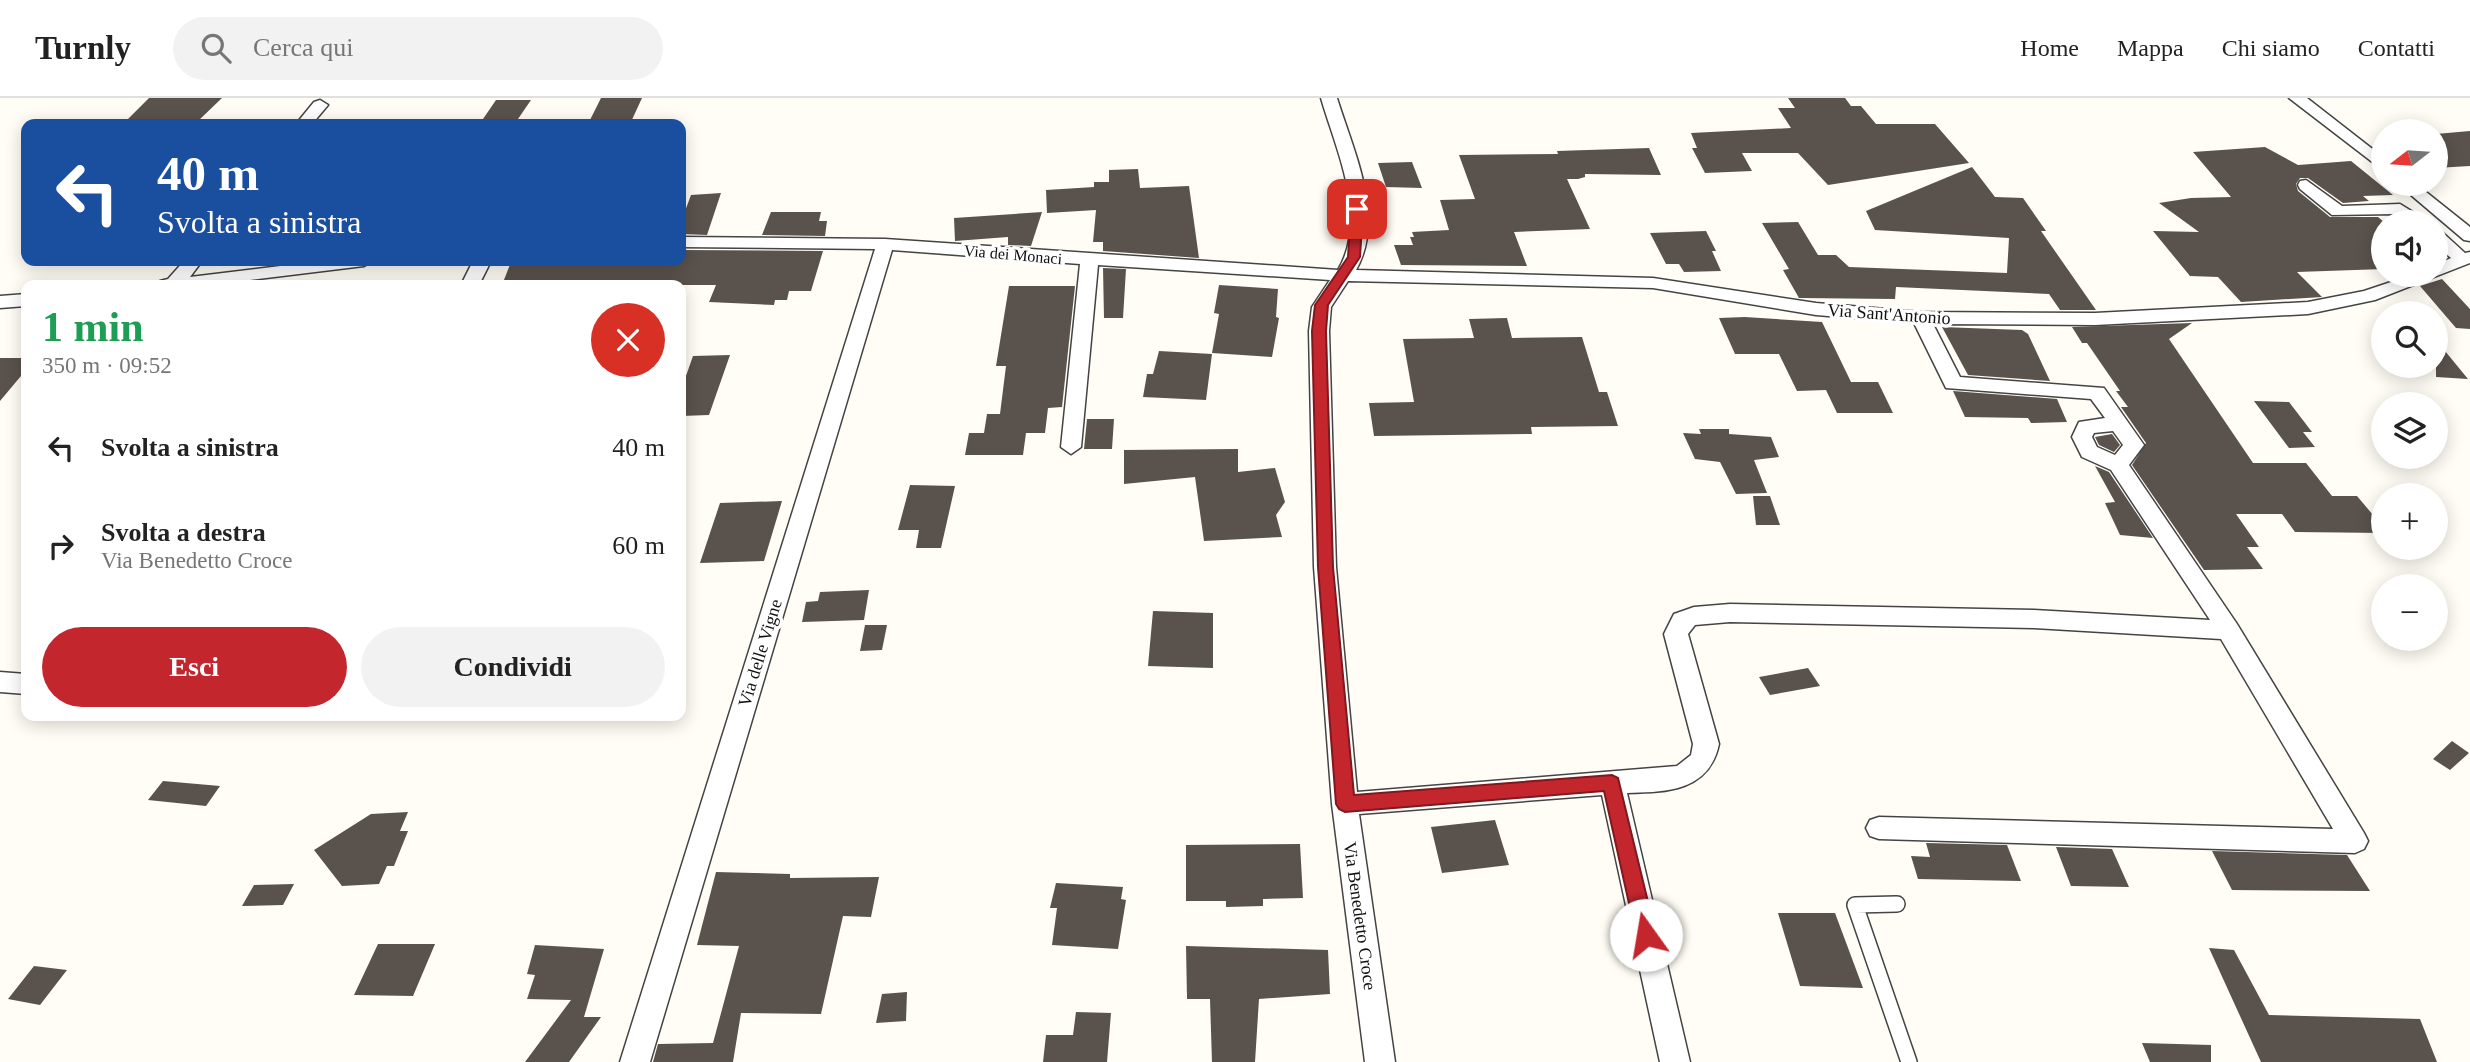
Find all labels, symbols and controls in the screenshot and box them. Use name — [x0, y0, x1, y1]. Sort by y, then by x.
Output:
search box — [173, 17, 663, 80]
icon: search — [197, 29, 235, 67]
text: Turnly — [35, 30, 131, 66]
text: Cerca qui — [253, 33, 353, 62]
text: Home — [2020, 35, 2079, 61]
text: Mappa — [2117, 35, 2184, 61]
text: Chi siamo — [2222, 35, 2320, 61]
text: Contatti — [2358, 35, 2435, 61]
north arrow — [2371, 119, 2448, 196]
map controls — [2371, 119, 2448, 651]
text: 40 m — [157, 146, 259, 201]
icon: left — [42, 147, 133, 238]
pin — [1327, 179, 1387, 239]
icon: arrive — [1338, 190, 1376, 228]
text: Svolta a sinistra — [157, 204, 361, 240]
button: sound — [2371, 210, 2448, 287]
street label: Via dei Monaci — [963, 242, 1063, 267]
street label: Via Sant'Antonio — [1827, 300, 1951, 328]
button: search — [2371, 301, 2448, 378]
button: close — [591, 303, 665, 377]
text: 1 min — [42, 304, 144, 350]
text: 350 m · 09:52 — [42, 353, 172, 378]
button: layers — [2371, 392, 2448, 469]
icon: left — [42, 429, 80, 467]
text: Svolta a sinistra — [101, 433, 279, 462]
text: 40 m — [612, 433, 665, 462]
button: + — [2371, 483, 2448, 560]
text: Svolta a destra — [101, 518, 266, 547]
icon: right — [42, 527, 80, 565]
text: 60 m — [612, 531, 665, 560]
text: Via Benedetto Croce — [101, 548, 293, 573]
button: − — [2371, 574, 2448, 651]
street label: Via delle Vigne — [734, 597, 786, 709]
button: Esci — [42, 627, 347, 707]
button: Condividi — [361, 627, 665, 707]
street label: Via Benedetto Croce — [1340, 840, 1380, 992]
position arrow — [1609, 898, 1683, 972]

